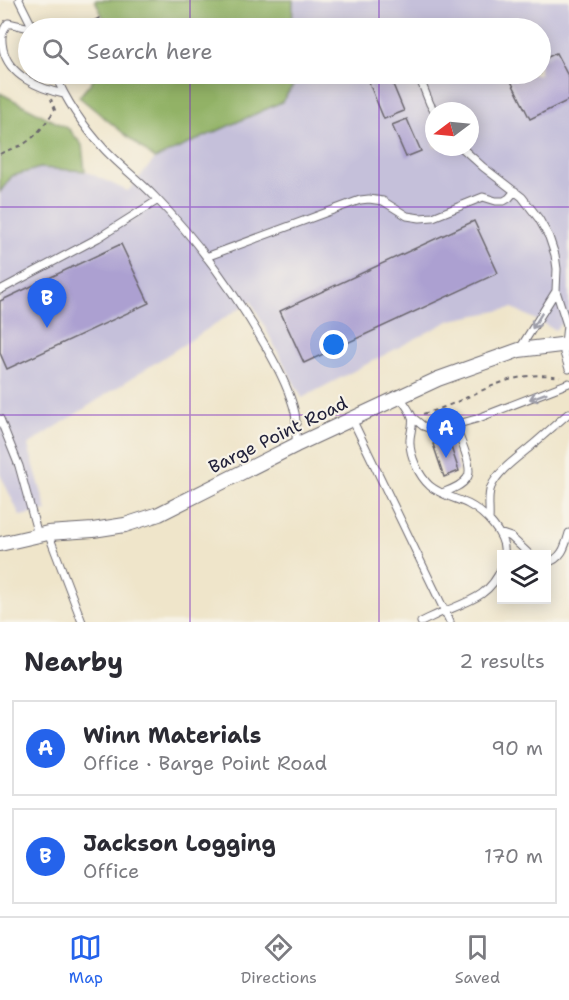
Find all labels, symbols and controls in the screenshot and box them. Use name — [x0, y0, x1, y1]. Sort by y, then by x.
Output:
search box — [18, 18, 551, 84]
icon: search — [39, 35, 72, 68]
text: Search here — [87, 37, 213, 66]
north arrow — [425, 102, 479, 156]
pin: B — [28, 278, 66, 328]
one-way arrow — [531, 312, 543, 329]
your location — [319, 330, 348, 359]
street label: Barge Point Road — [205, 391, 351, 479]
one-way arrow — [529, 391, 547, 402]
pin: A — [426, 408, 466, 458]
map controls — [497, 550, 551, 604]
button: layers — [497, 550, 551, 604]
text: Nearby — [24, 644, 123, 679]
text: 2 results — [459, 648, 545, 674]
text: Winn Materials — [83, 721, 261, 750]
text: A — [38, 735, 53, 761]
text: 90 m — [491, 735, 543, 761]
text: Office · Barge Point Road — [83, 750, 327, 776]
text: Jackson Logging — [83, 829, 276, 858]
text: B — [39, 843, 52, 869]
text: 170 m — [484, 843, 543, 869]
text: Office — [83, 858, 139, 884]
tab: Map — [69, 931, 103, 988]
tab: Directions — [241, 931, 317, 988]
tab: Saved — [455, 931, 500, 988]

